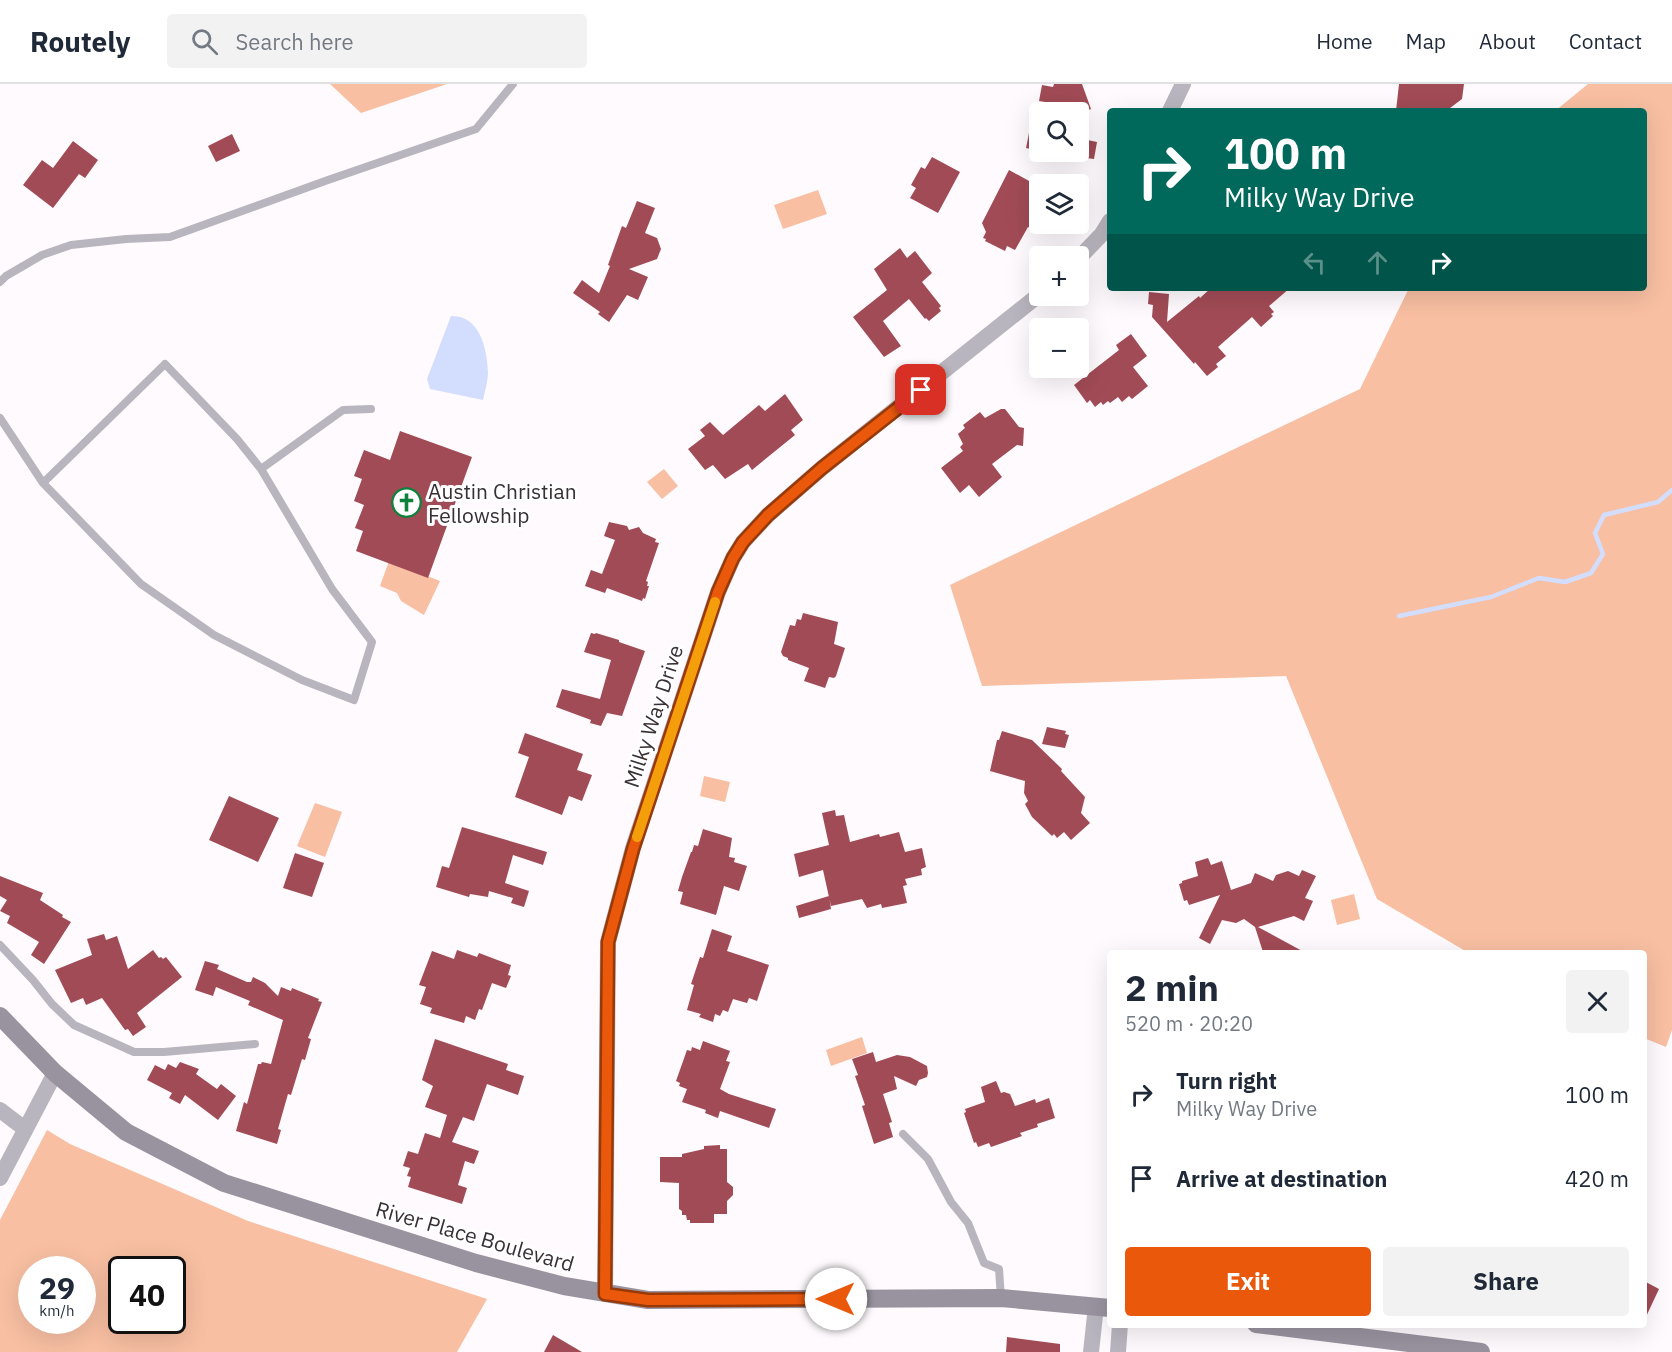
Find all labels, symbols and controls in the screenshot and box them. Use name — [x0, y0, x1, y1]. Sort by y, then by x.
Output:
search box — [167, 14, 587, 68]
text: Routely — [30, 23, 131, 60]
icon: search — [188, 25, 221, 58]
text: Search here — [236, 27, 354, 56]
text: Home — [1316, 27, 1373, 55]
text: Map — [1406, 27, 1446, 55]
text: About — [1479, 27, 1536, 55]
text: Contact — [1569, 27, 1642, 55]
map controls — [1029, 102, 1089, 378]
button: search — [1029, 102, 1089, 162]
text: 100 m — [1224, 126, 1347, 181]
icon: right — [1125, 132, 1203, 210]
button: layers — [1029, 174, 1089, 234]
text: Milky Way Drive — [1224, 179, 1415, 214]
button: + — [1029, 246, 1089, 306]
icon: left — [1298, 246, 1331, 279]
icon: ahead — [1361, 246, 1394, 279]
icon: right — [1424, 246, 1457, 279]
button: − — [1029, 318, 1089, 378]
pin — [895, 364, 946, 415]
icon: arrive — [904, 373, 937, 406]
place label: Austin Christian Fellowship — [428, 477, 577, 529]
church icon: Austin Christian Fellowship — [391, 487, 423, 519]
street label: Milky Way Drive — [617, 641, 689, 791]
text: 2 min — [1125, 964, 1219, 1011]
button: close — [1566, 970, 1629, 1033]
text: 520 m · 20:20 — [1125, 1010, 1253, 1037]
text: Turn right — [1176, 1066, 1277, 1095]
icon: right — [1125, 1078, 1158, 1111]
text: 100 m — [1565, 1080, 1629, 1109]
text: Milky Way Drive — [1176, 1095, 1317, 1122]
icon: arrive — [1125, 1162, 1158, 1195]
text: Arrive at destination — [1176, 1164, 1387, 1193]
text: 420 m — [1565, 1164, 1629, 1193]
street label: River Place Boulevard — [373, 1194, 577, 1278]
button: Exit — [1125, 1247, 1371, 1316]
button: Share — [1383, 1247, 1629, 1316]
speed limit sign: 40 — [108, 1256, 186, 1334]
position arrow — [804, 1267, 868, 1331]
text: 29 — [39, 1268, 75, 1307]
text: km/h — [39, 1301, 75, 1320]

